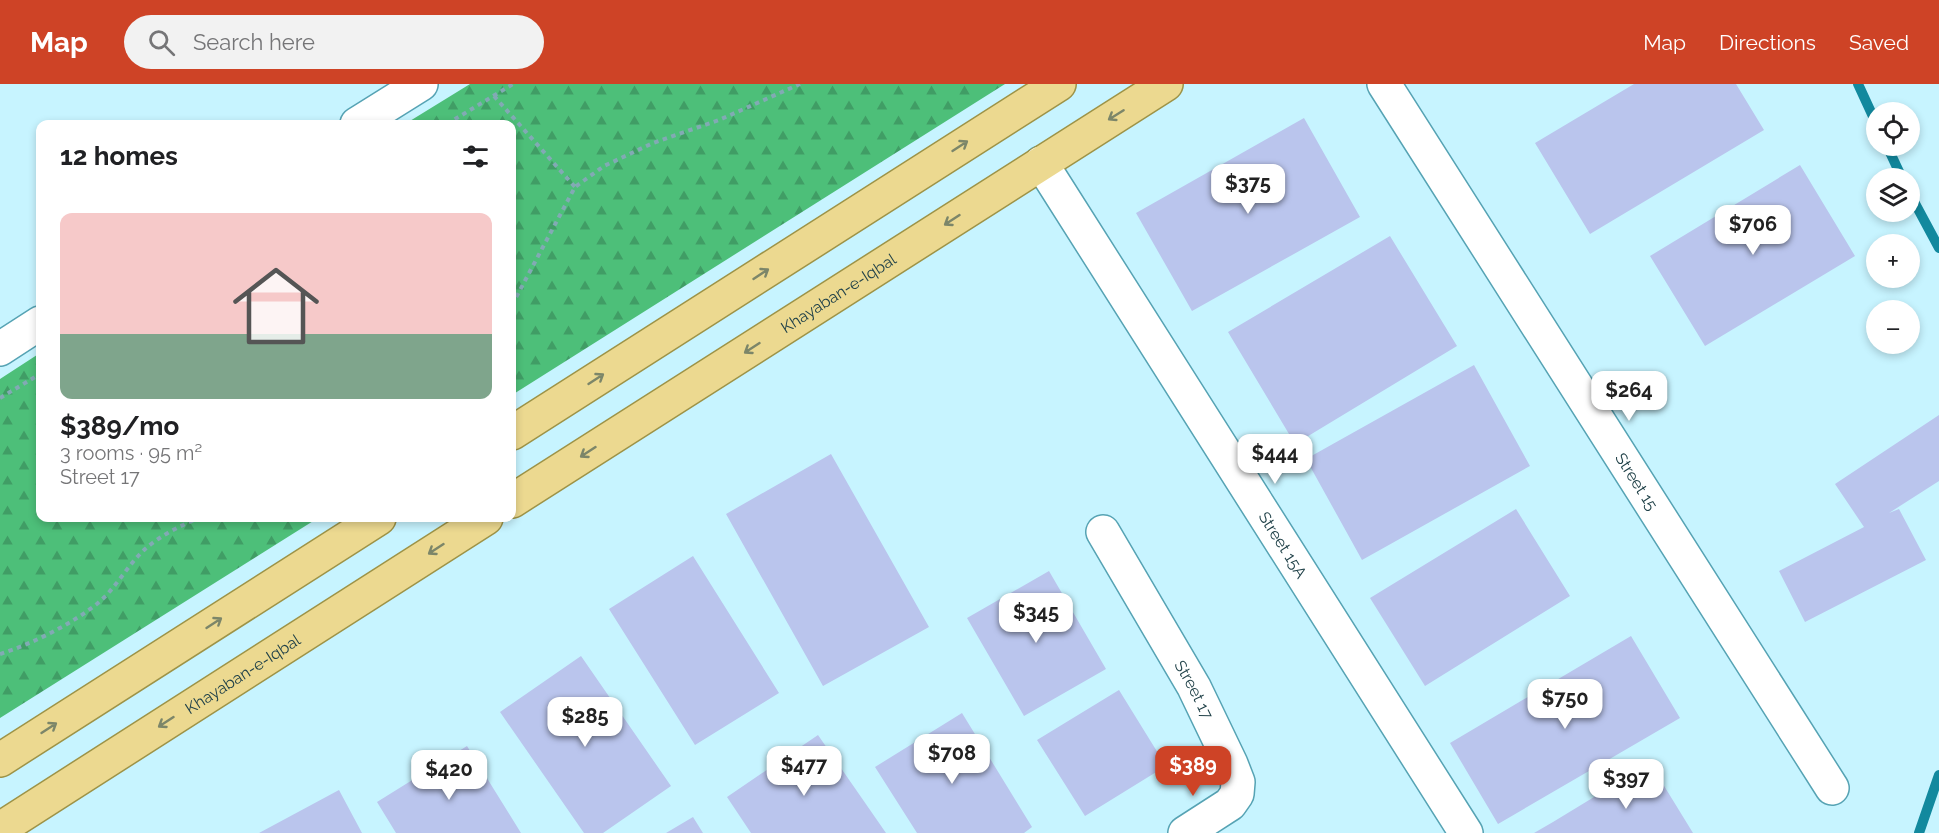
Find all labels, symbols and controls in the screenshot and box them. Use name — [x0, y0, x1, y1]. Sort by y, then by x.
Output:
search box — [124, 15, 544, 69]
text: Map — [30, 26, 88, 59]
icon: search — [145, 26, 178, 59]
text: Search here — [193, 29, 315, 55]
text: Map — [1643, 30, 1686, 55]
text: Directions — [1719, 30, 1816, 55]
text: Saved — [1849, 30, 1909, 55]
map controls — [1866, 102, 1920, 354]
button: locate — [1866, 102, 1920, 156]
one-way arrow — [1108, 109, 1125, 122]
icon: filters — [459, 140, 492, 173]
one-way arrow — [952, 140, 969, 153]
text: 12 homes — [60, 141, 178, 171]
pin: $375 — [1212, 164, 1284, 215]
button: layers — [1866, 168, 1920, 222]
text: $375 — [1225, 171, 1271, 195]
pin: $706 — [1717, 205, 1789, 256]
text: $706 — [1729, 212, 1777, 236]
one-way arrow — [944, 215, 961, 227]
button: + — [1866, 234, 1920, 288]
street label: Khayaban-e-Iqbal — [777, 249, 900, 337]
icon: home — [222, 252, 330, 360]
one-way arrow — [752, 268, 768, 280]
button: − — [1866, 300, 1920, 354]
one-way arrow — [744, 342, 761, 354]
pin: $264 — [1593, 371, 1665, 422]
one-way arrow — [587, 372, 604, 384]
text: $264 — [1605, 378, 1653, 402]
text: $389/mo — [60, 411, 179, 441]
pin: $444 — [1239, 434, 1311, 485]
text: 3 rooms · 95 m² — [60, 441, 202, 465]
text: $444 — [1252, 441, 1298, 465]
one-way arrow — [580, 447, 597, 459]
street label: Street 15 — [1612, 449, 1662, 514]
text: Street 17 — [60, 465, 140, 489]
street label: Street 15A — [1255, 508, 1311, 582]
one-way arrow — [428, 543, 445, 555]
pin: $345 — [1000, 593, 1072, 644]
text: $345 — [1013, 600, 1059, 624]
one-way arrow — [205, 617, 222, 630]
street label: Khayaban-e-Iqbal — [182, 630, 304, 718]
street label: Street 17 — [1171, 657, 1218, 722]
pin: $750 — [1529, 679, 1601, 730]
text: $750 — [1542, 686, 1589, 710]
pin: $285 — [549, 697, 621, 748]
text: $285 — [561, 704, 609, 728]
one-way arrow — [158, 717, 175, 729]
one-way arrow — [40, 722, 57, 734]
pin: $708 — [916, 734, 988, 785]
text: $708 — [928, 741, 976, 765]
pin: $477 — [768, 746, 840, 797]
pin: $389 — [1157, 746, 1229, 797]
pin: $420 — [413, 750, 485, 801]
text: $477 — [781, 753, 827, 777]
text: $389 — [1169, 753, 1217, 777]
text: $420 — [425, 757, 473, 781]
pin: $397 — [1590, 759, 1662, 810]
text: $397 — [1603, 766, 1649, 790]

